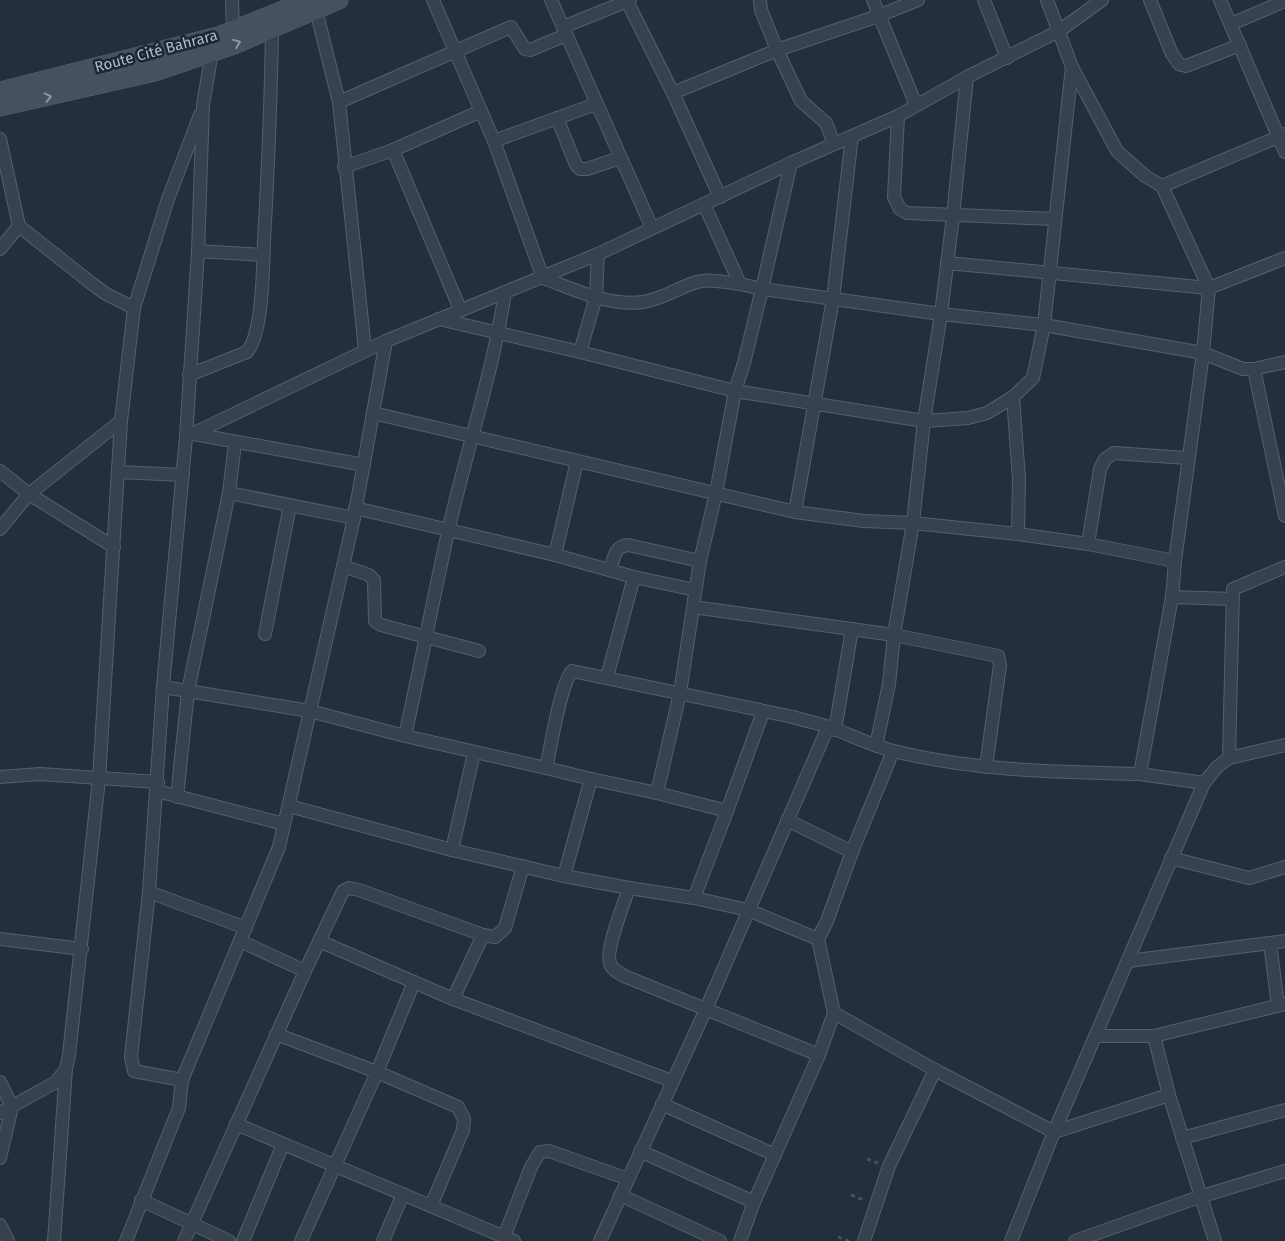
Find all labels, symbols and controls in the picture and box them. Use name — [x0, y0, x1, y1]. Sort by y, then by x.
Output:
street label: Route Cité Bahrara — [93, 26, 219, 76]
one-way arrow — [232, 39, 241, 49]
one-way arrow — [43, 92, 52, 103]

